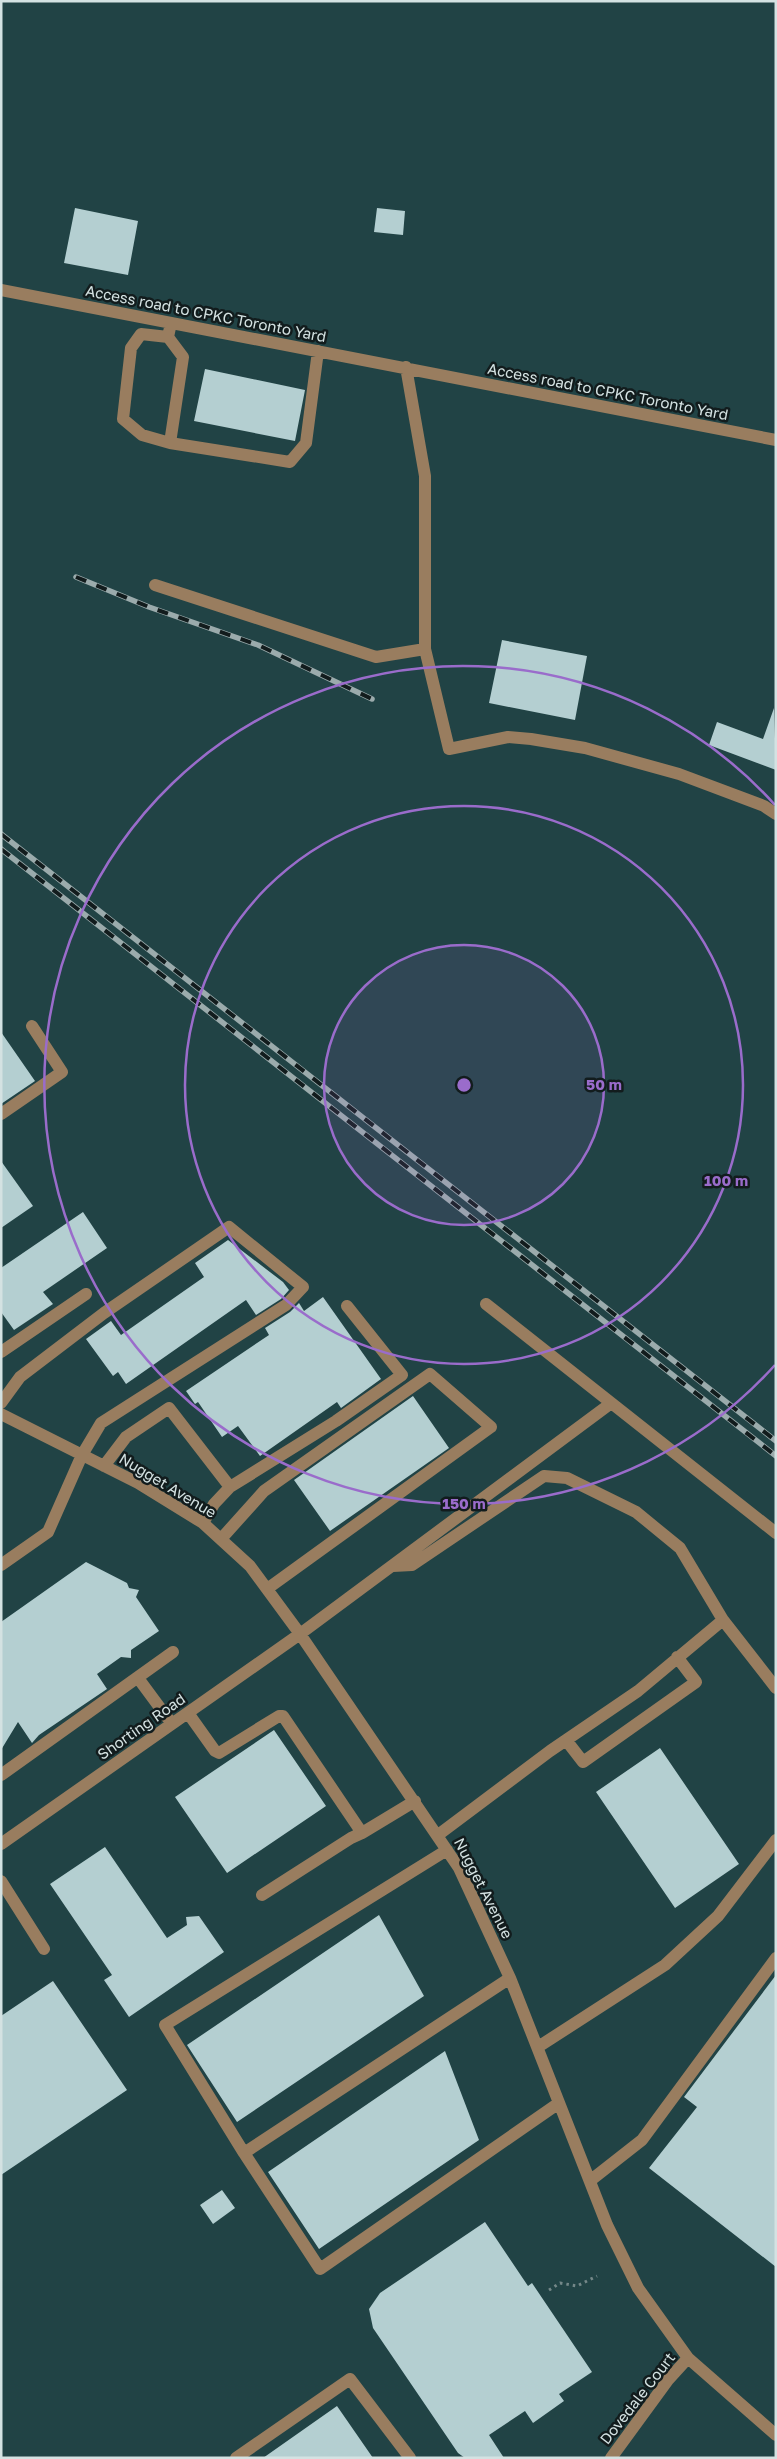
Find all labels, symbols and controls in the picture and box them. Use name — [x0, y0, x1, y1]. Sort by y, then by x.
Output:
street label: Access road to CPKC Toronto Yard — [84, 281, 328, 345]
street label: Access road to CPKC Toronto Yard — [486, 359, 730, 423]
text: 50 m — [586, 1075, 622, 1093]
centre of rings — [455, 1076, 473, 1094]
text: 100 m — [704, 1171, 748, 1189]
street label: Nugget Avenue — [116, 1449, 220, 1521]
text: 150 m — [442, 1494, 486, 1512]
street label: Shorting Road — [94, 1689, 188, 1763]
street label: Nugget Avenue — [451, 1835, 517, 1942]
street label: Dovedale Court — [596, 2349, 678, 2447]

